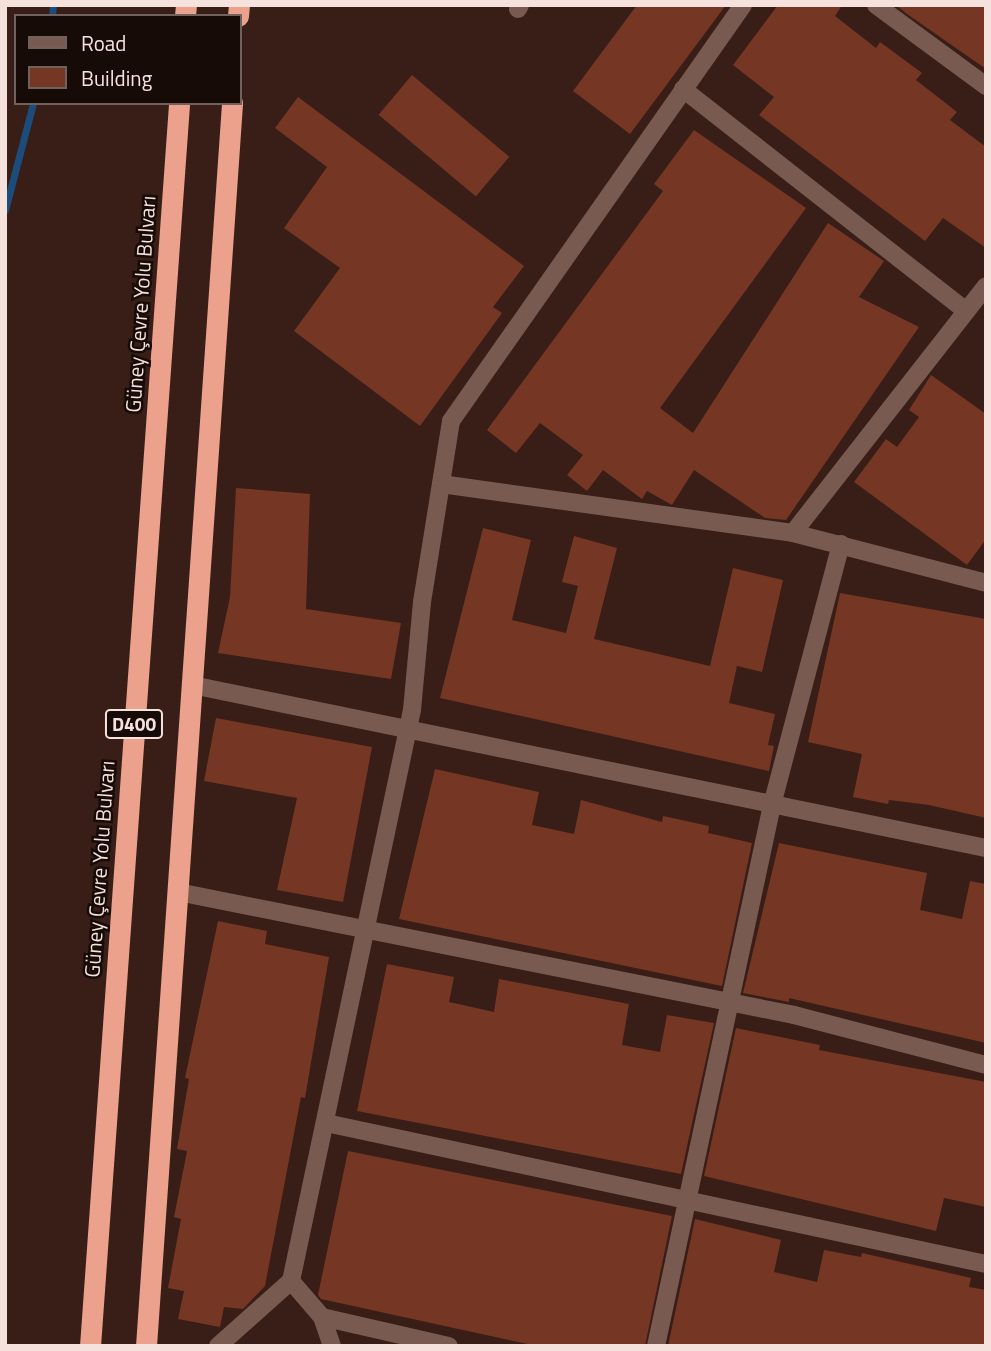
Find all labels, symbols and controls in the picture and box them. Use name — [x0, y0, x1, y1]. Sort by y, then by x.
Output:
legend — [14, 14, 242, 105]
text: Road — [81, 27, 126, 59]
text: Building — [81, 62, 152, 94]
street label: Güney Çevre Yolu Bulvarı — [120, 195, 160, 413]
road number: D400 — [104, 708, 164, 740]
street label: Güney Çevre Yolu Bulvarı — [79, 760, 119, 978]

